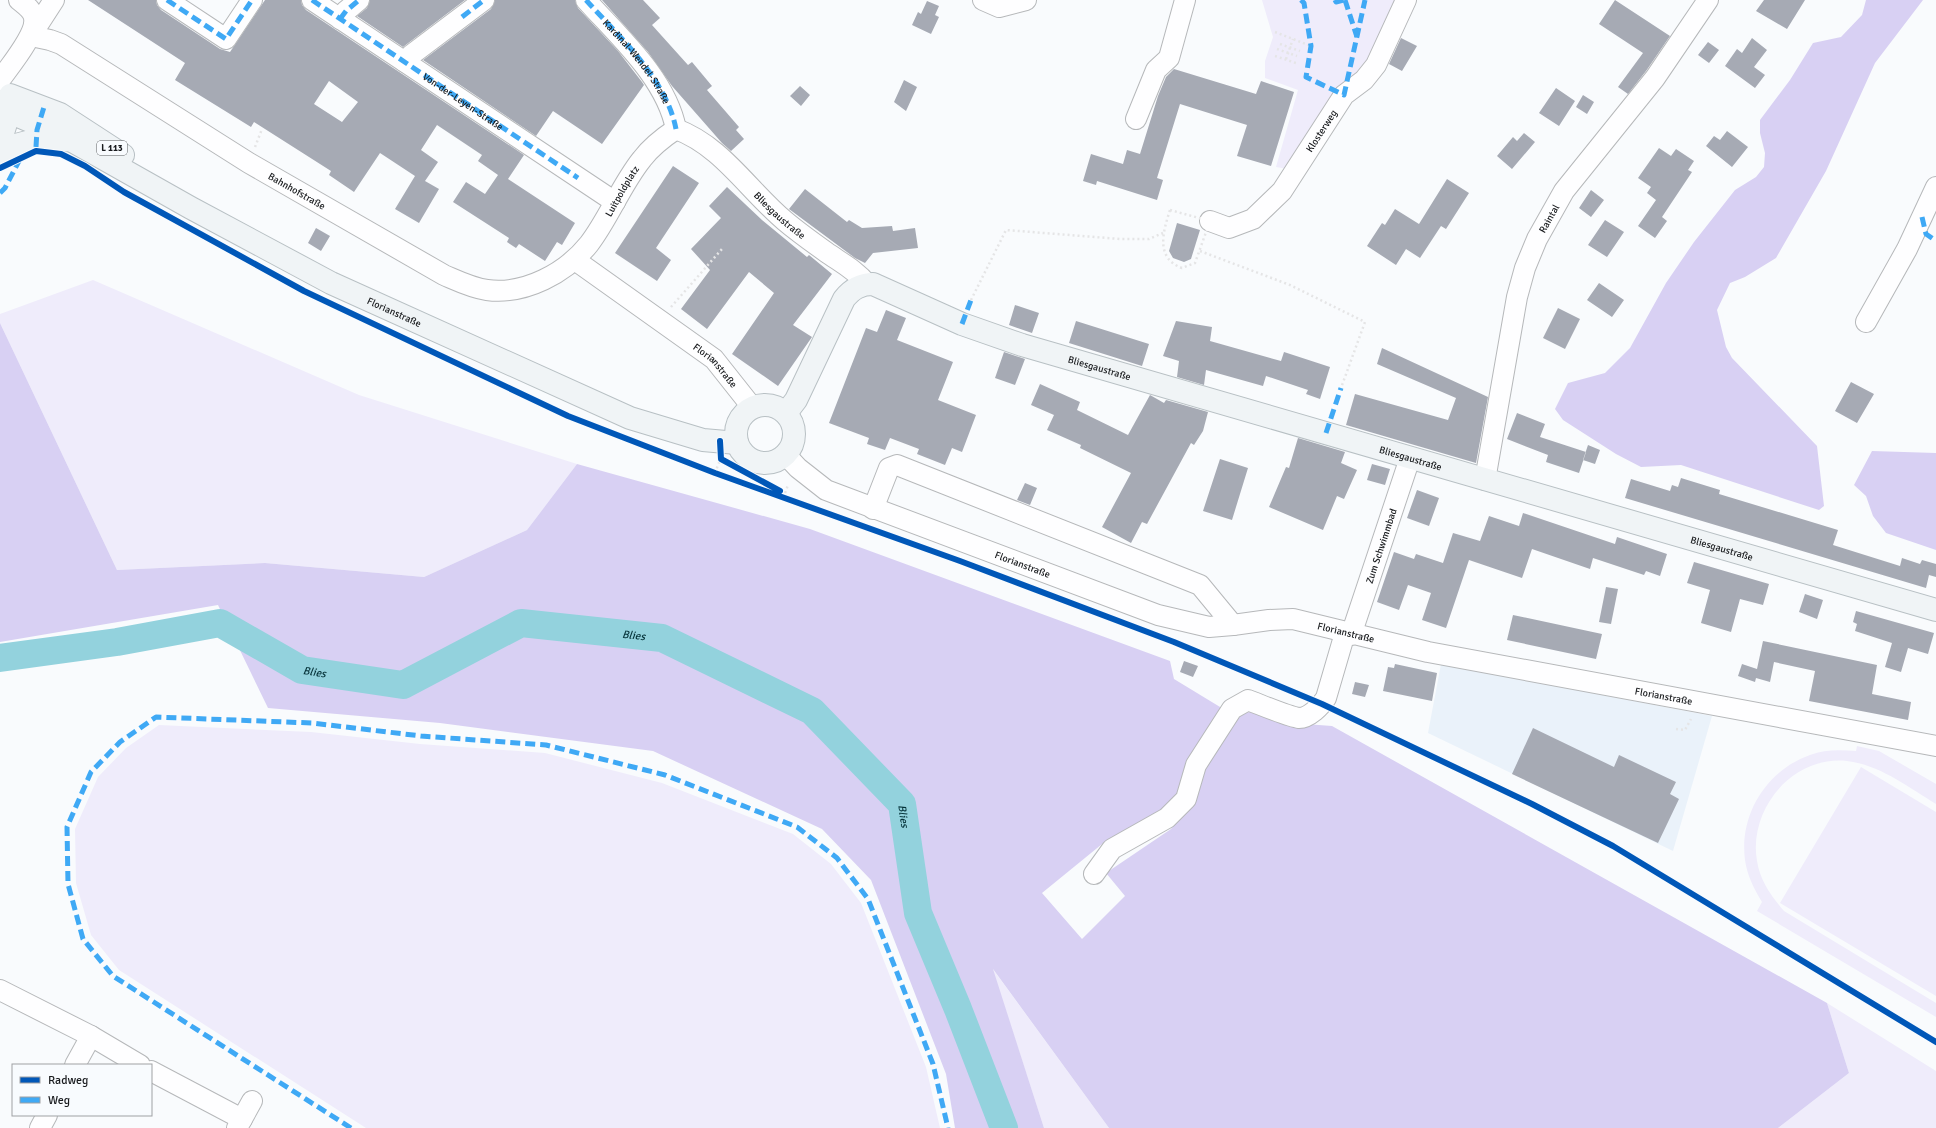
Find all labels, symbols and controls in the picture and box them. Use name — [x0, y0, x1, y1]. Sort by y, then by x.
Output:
street label: Kardinal-Wendel-Straße — [600, 17, 672, 106]
street label: Von-der-Leyen-Straße — [420, 71, 505, 133]
street label: Klosterweg — [1304, 108, 1340, 155]
road number: L 113 — [97, 141, 127, 155]
street label: Luitpoldplatz — [603, 163, 642, 219]
street label: Bahnhofstraße — [266, 170, 327, 213]
street label: Bliesgaustraße — [751, 190, 807, 242]
street label: Raintal — [1537, 202, 1562, 235]
street label: Florianstraße — [365, 295, 423, 330]
street label: Florianstraße — [691, 341, 739, 390]
street label: Bliesgaustraße — [1066, 354, 1132, 383]
street label: Bliesgaustraße — [1378, 444, 1443, 473]
street label: Zum Schwimmbad — [1364, 507, 1400, 585]
street label: Bliesgaustraße — [1689, 534, 1754, 564]
street label: Florianstraße — [993, 549, 1052, 581]
street label: Florianstraße — [1316, 620, 1376, 646]
water label: Blies — [621, 628, 647, 643]
water label: Blies — [302, 664, 328, 681]
street label: Florianstraße — [1634, 685, 1693, 708]
water label: Blies — [895, 804, 912, 830]
legend — [12, 1064, 152, 1116]
text: Radweg — [48, 1073, 88, 1088]
text: Weg — [48, 1093, 70, 1108]

